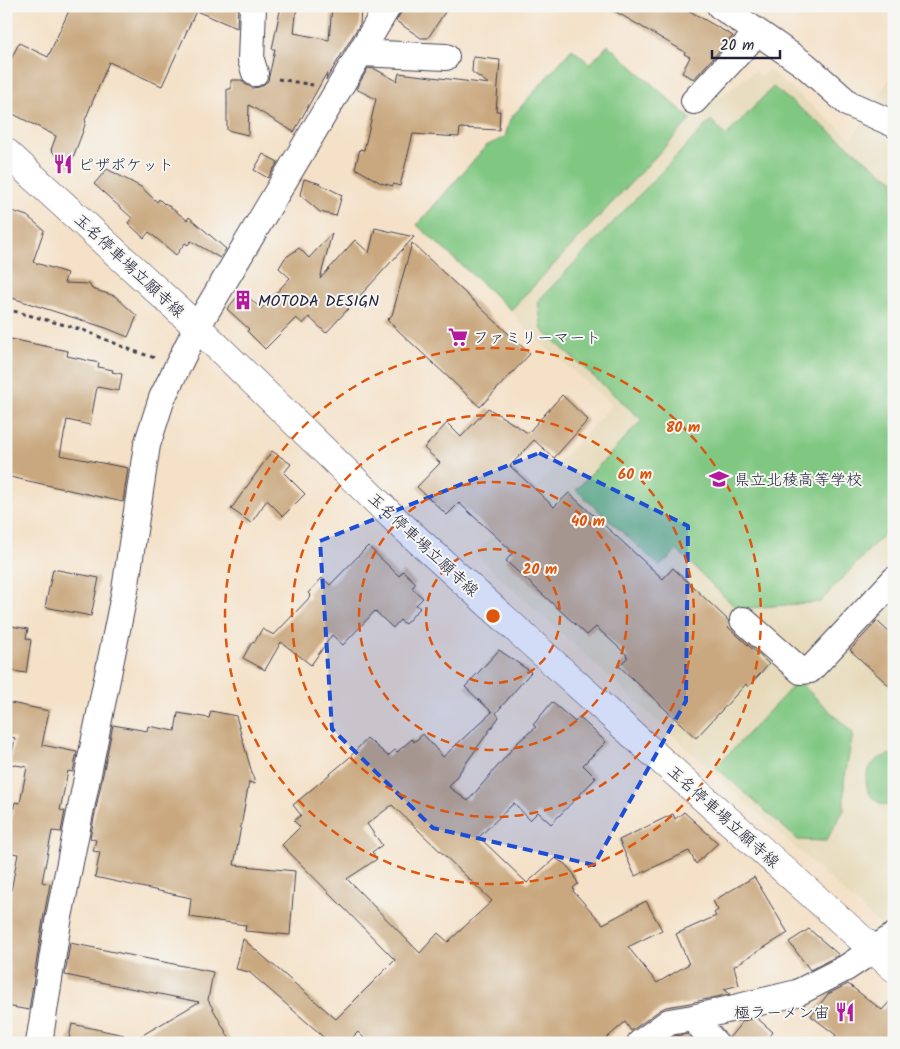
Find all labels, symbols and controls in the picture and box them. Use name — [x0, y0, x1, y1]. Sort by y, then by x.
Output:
scale bar — [712, 28, 780, 60]
text: 20 m — [720, 34, 754, 58]
restaurant icon: ピザポケット — [52, 153, 74, 175]
place label: ピザポケット — [78, 153, 174, 178]
street label: 玉名停車場立願寺線 — [68, 208, 190, 324]
building icon: MOTODA DESIGN — [232, 289, 254, 311]
place label: MOTODA DESIGN — [258, 289, 379, 314]
supermarket icon: ファミリーマート — [447, 326, 469, 348]
place label: ファミリーマート — [473, 326, 601, 351]
text: 80 m — [666, 416, 700, 440]
text: 60 m — [618, 463, 652, 487]
school or university icon: 県立北稜高等学校 — [708, 468, 730, 490]
place label: 県立北稜高等学校 — [734, 468, 862, 493]
street label: 玉名停車場立願寺線 — [362, 487, 484, 603]
text: 40 m — [571, 510, 605, 534]
text: 20 m — [523, 558, 557, 582]
centre of rings — [484, 607, 502, 625]
street label: 玉名停車場立願寺線 — [661, 760, 785, 875]
place label: 極ラーメン宙 — [734, 1001, 830, 1026]
restaurant icon: 極ラーメン宙 — [834, 1001, 856, 1023]

